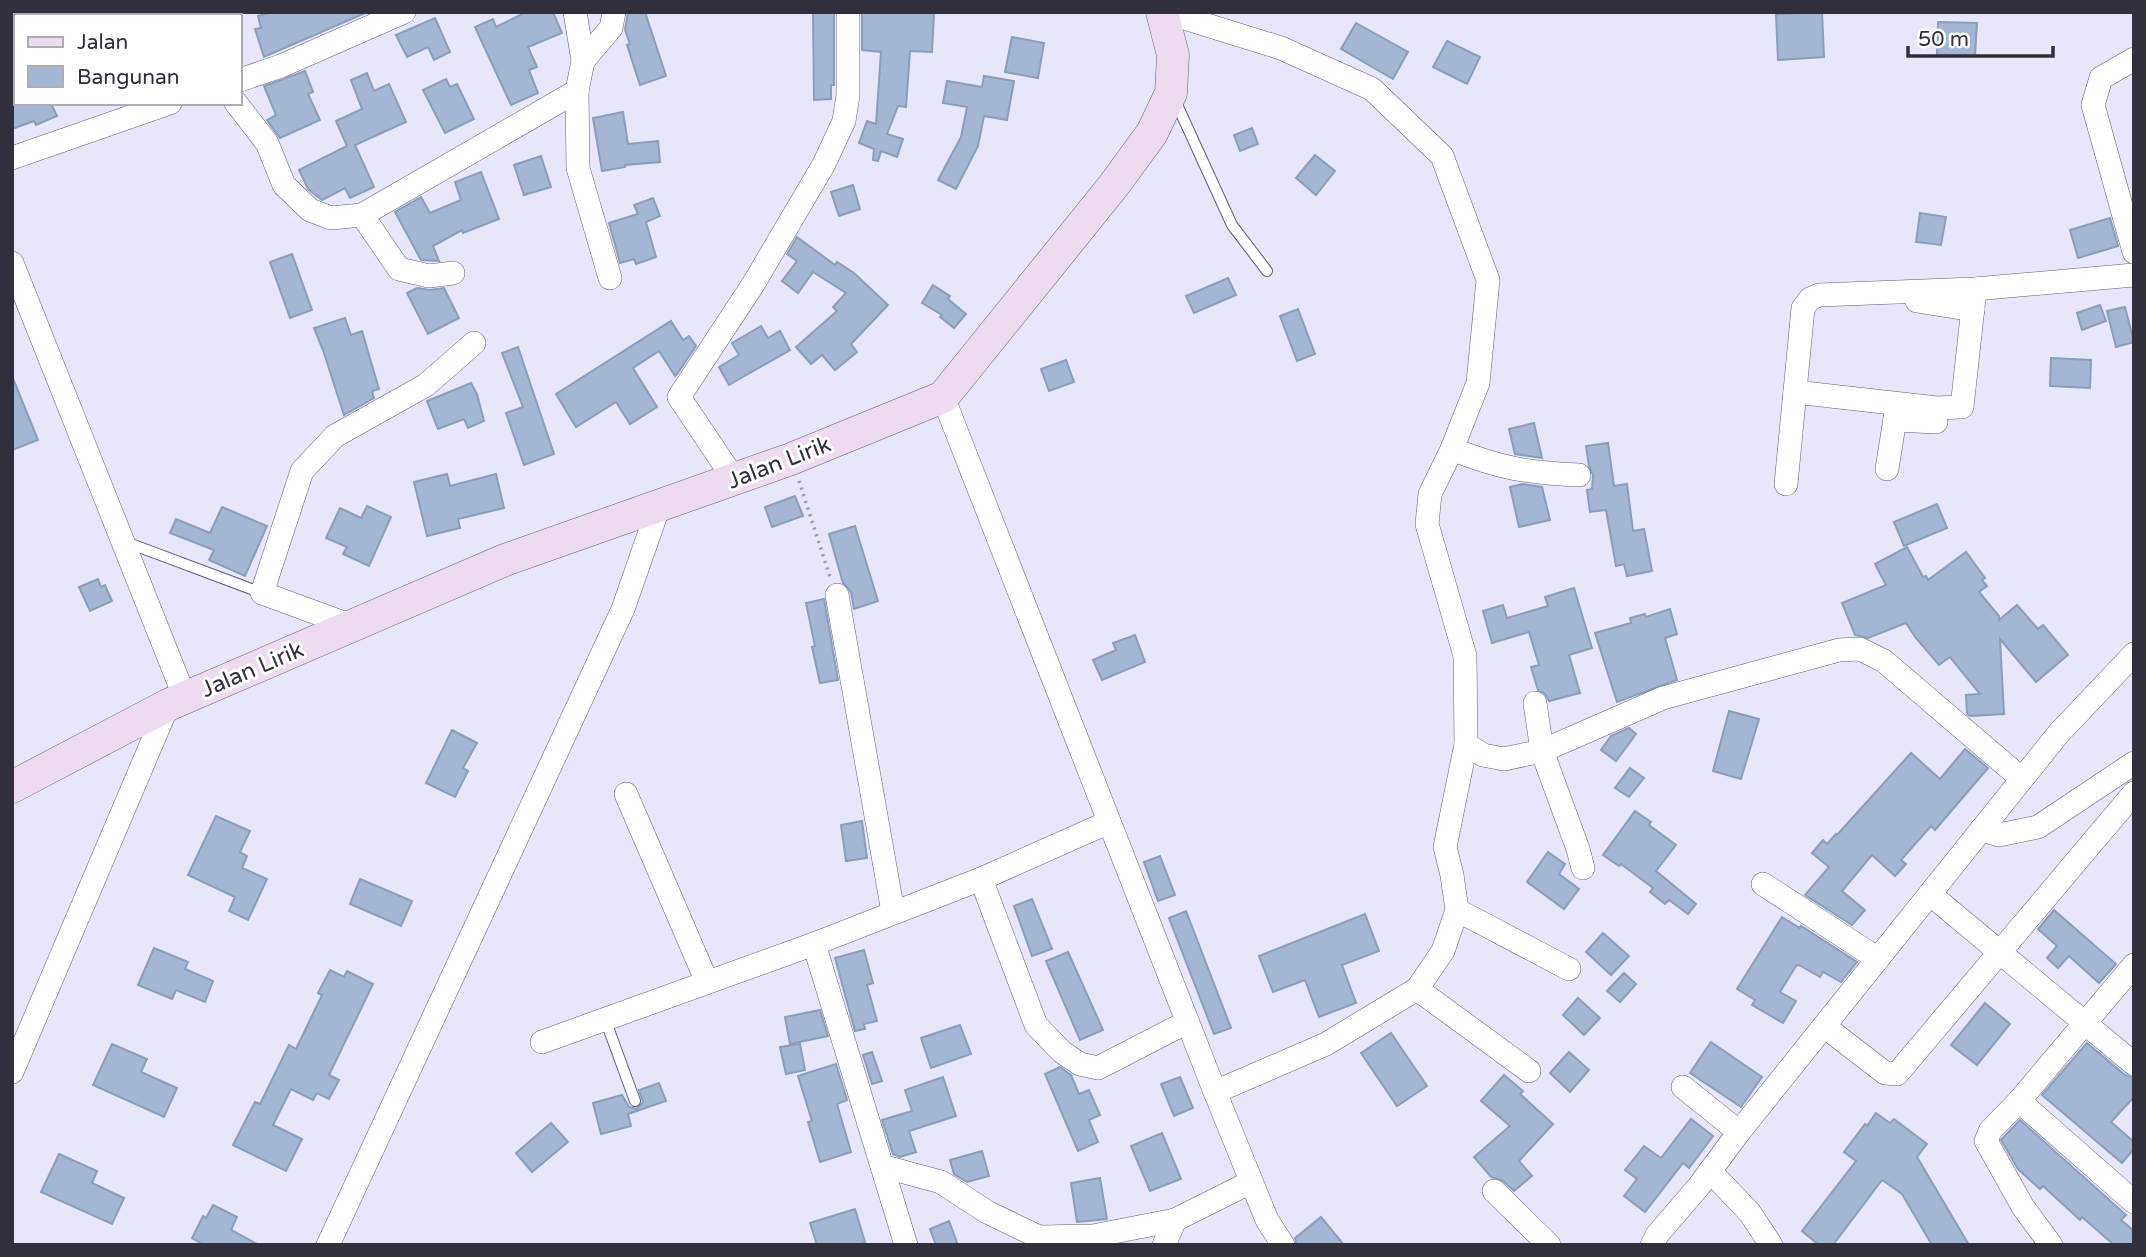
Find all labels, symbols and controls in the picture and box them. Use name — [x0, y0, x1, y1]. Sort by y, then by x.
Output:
legend — [14, 14, 242, 105]
scale bar — [1908, 14, 2053, 58]
text: 50 m — [1918, 27, 1969, 52]
text: Jalan — [77, 30, 128, 55]
text: Bangunan — [77, 65, 180, 90]
street label: Jalan Lirik — [724, 430, 835, 495]
street label: Jalan Lirik — [197, 636, 308, 704]

